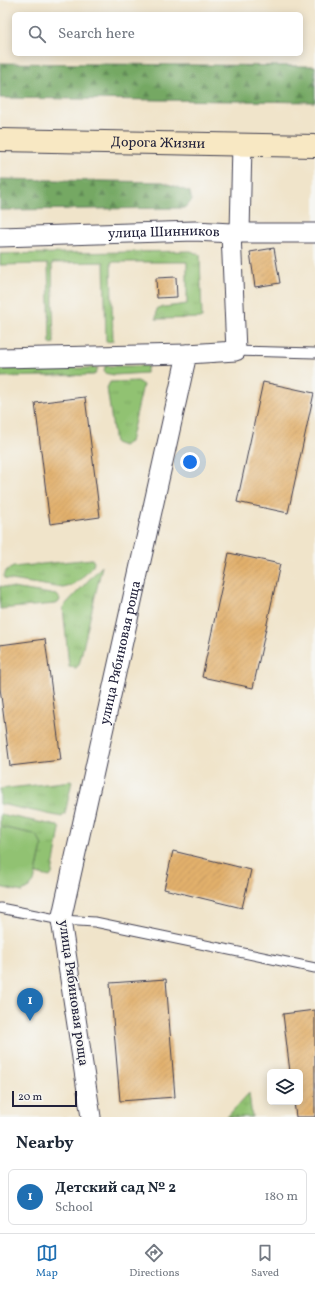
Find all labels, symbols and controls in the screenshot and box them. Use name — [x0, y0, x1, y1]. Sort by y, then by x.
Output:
search box — [12, 12, 303, 56]
icon: search — [26, 23, 48, 45]
text: Search here — [58, 24, 135, 45]
street label: Дорога Жизни — [111, 133, 206, 153]
street label: улица Шинников — [108, 221, 220, 243]
your location — [180, 452, 200, 472]
street label: улица Рябиновая роща — [95, 579, 146, 727]
street label: улица Рябиновая роща — [53, 919, 93, 1067]
pin: 1 — [17, 988, 43, 1021]
map controls — [267, 1069, 303, 1105]
button: layers — [267, 1069, 303, 1105]
scale bar — [12, 1089, 77, 1108]
text: 20 m — [18, 1090, 42, 1105]
text: Nearby — [16, 1132, 74, 1155]
text: Детский сад № 2 — [55, 1178, 176, 1199]
text: 1 — [27, 1188, 33, 1206]
text: 180 m — [264, 1188, 298, 1206]
text: School — [55, 1199, 93, 1217]
tab: Map — [36, 1242, 58, 1281]
tab: Directions — [129, 1242, 180, 1281]
tab: Saved — [251, 1242, 279, 1281]

